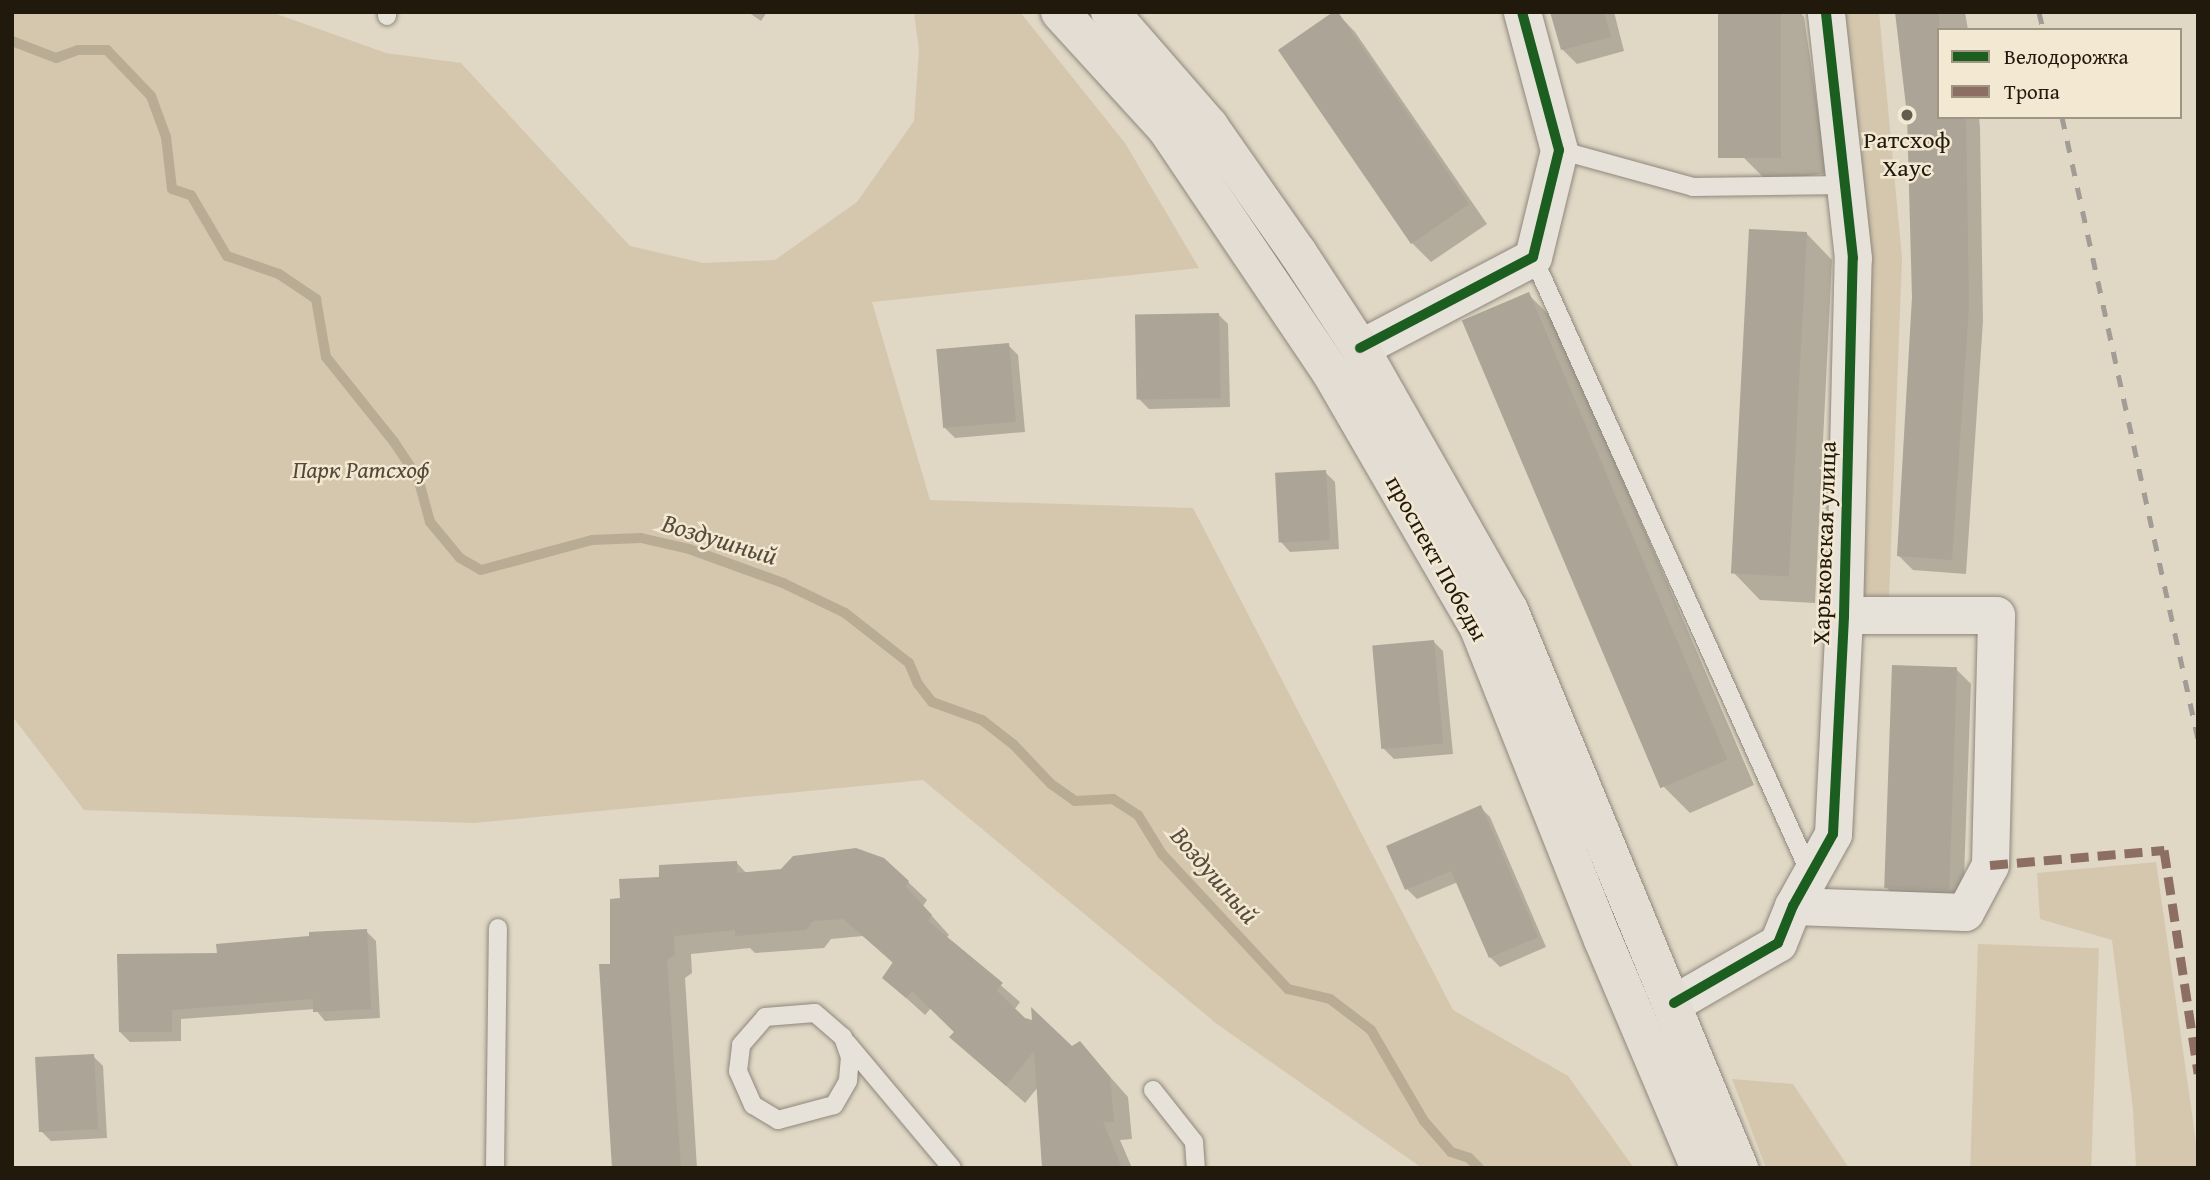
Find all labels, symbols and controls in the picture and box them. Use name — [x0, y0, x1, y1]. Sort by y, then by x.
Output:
legend — [1937, 28, 2182, 119]
text: Велодорожка — [2004, 41, 2129, 72]
text: Тропа — [2004, 76, 2060, 107]
marker: Ратсхоф Хаус — [1899, 107, 1915, 123]
place label: Ратсхоф Хаус — [1863, 126, 1951, 182]
street label: Харьковская улица — [1806, 441, 1842, 645]
park label: Парк Ратсхоф — [293, 456, 429, 484]
street label: проспект Победы — [1380, 470, 1494, 646]
water label: Воздушный — [659, 507, 781, 571]
water label: Воздушный — [1164, 820, 1266, 930]

